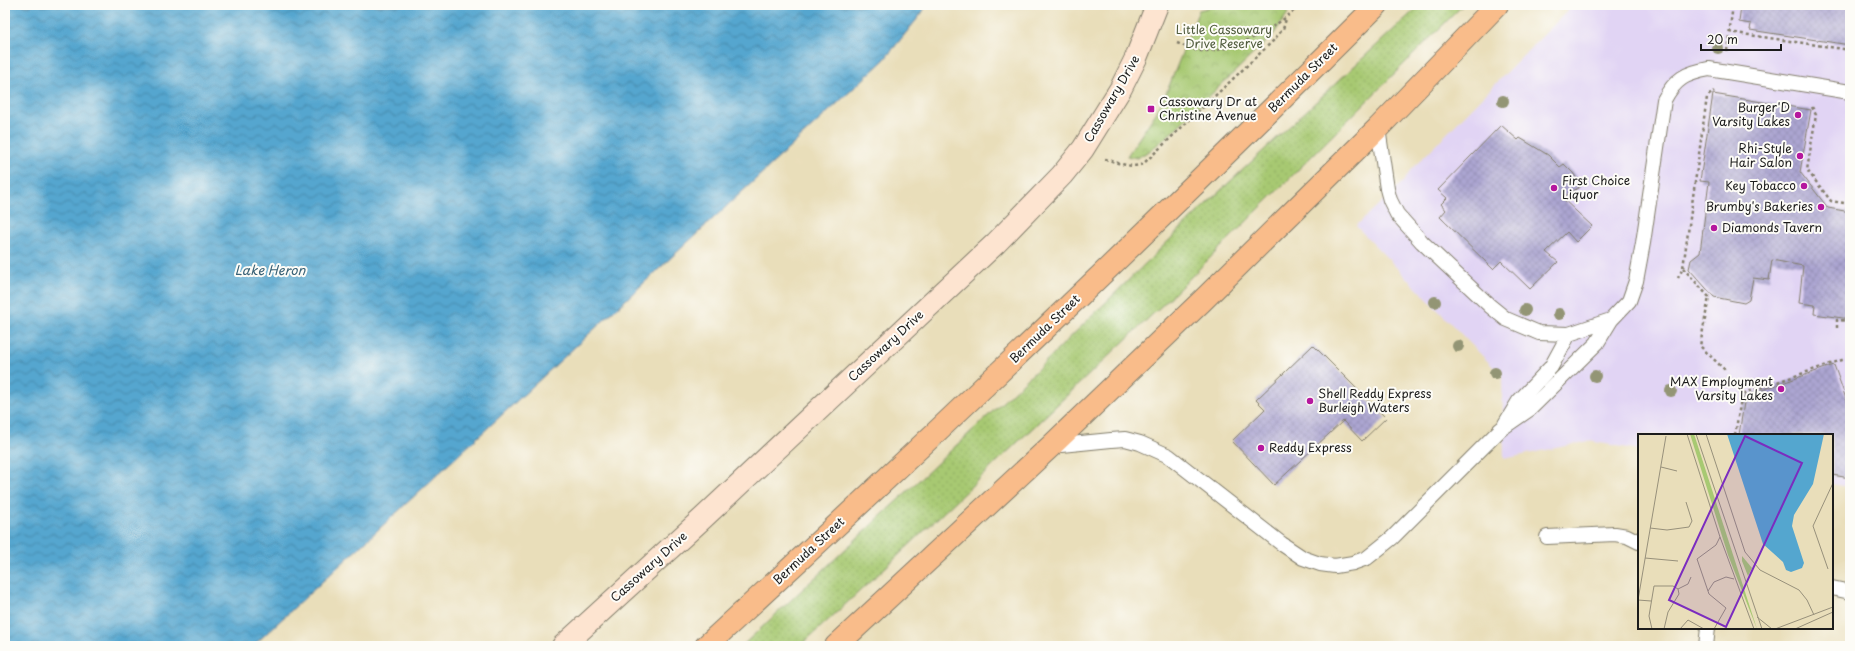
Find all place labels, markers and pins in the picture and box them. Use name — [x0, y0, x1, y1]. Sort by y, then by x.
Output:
place label: Cassowary Dr at Christine Avenue — [1159, 92, 1257, 124]
place label: Burger'D Varsity Lakes — [1712, 98, 1791, 130]
marker: Cassowary Dr at Christine Avenue — [1146, 104, 1156, 114]
marker: Burger'D Varsity Lakes — [1793, 110, 1803, 120]
place label: Rhi-Style Hair Salon — [1730, 139, 1792, 171]
marker: Rhi-Style Hair Salon — [1795, 151, 1805, 161]
place label: First Choice Liquor — [1562, 171, 1630, 203]
place label: Key Tobacco — [1725, 176, 1796, 194]
marker: Key Tobacco — [1799, 181, 1809, 191]
marker: First Choice Liquor — [1549, 183, 1559, 193]
place label: Brumby's Bakeries — [1706, 197, 1814, 215]
marker: Brumby's Bakeries — [1816, 202, 1826, 212]
place label: Diamonds Tavern — [1722, 218, 1822, 236]
marker: Diamonds Tavern — [1709, 223, 1719, 233]
place label: MAX Employment Varsity Lakes — [1670, 372, 1774, 404]
place label: Shell Reddy Express Burleigh Waters — [1318, 384, 1432, 416]
marker: MAX Employment Varsity Lakes — [1776, 384, 1786, 394]
marker: Shell Reddy Express Burleigh Waters — [1305, 396, 1315, 406]
place label: Reddy Express — [1269, 438, 1352, 456]
marker: Reddy Express — [1256, 443, 1266, 453]

